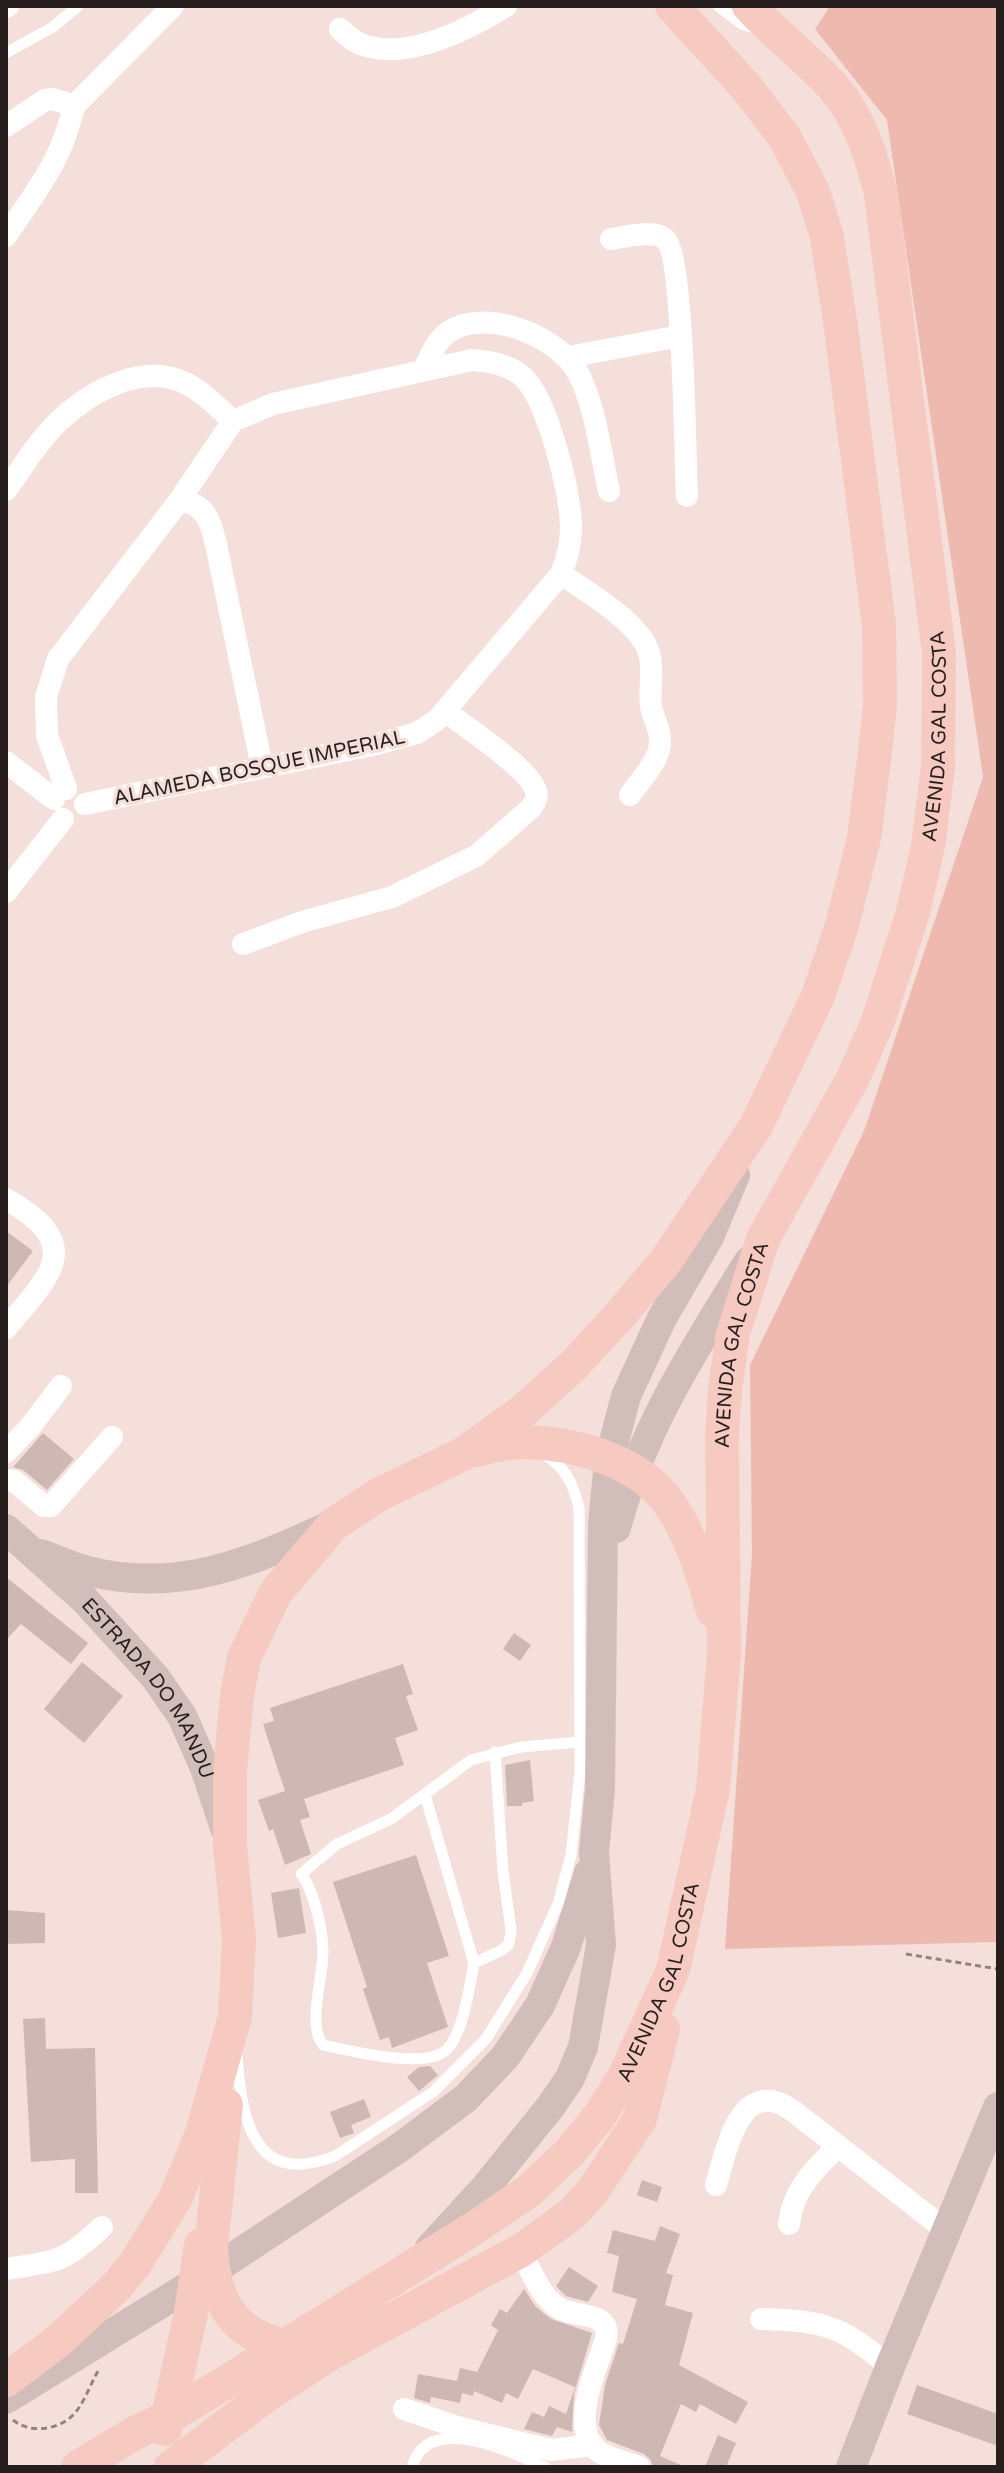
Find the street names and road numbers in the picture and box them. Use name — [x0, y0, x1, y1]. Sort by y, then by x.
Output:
street label: AVENIDA GAL COSTA — [918, 629, 952, 843]
street label: ALAMEDA BOSQUE IMPERIAL — [111, 725, 408, 811]
street label: AVENIDA GAL COSTA — [711, 1239, 774, 1448]
street label: ESTRADA DO MANDU — [76, 1593, 219, 1782]
street label: AVENIDA GAL COSTA — [612, 1880, 705, 2086]

